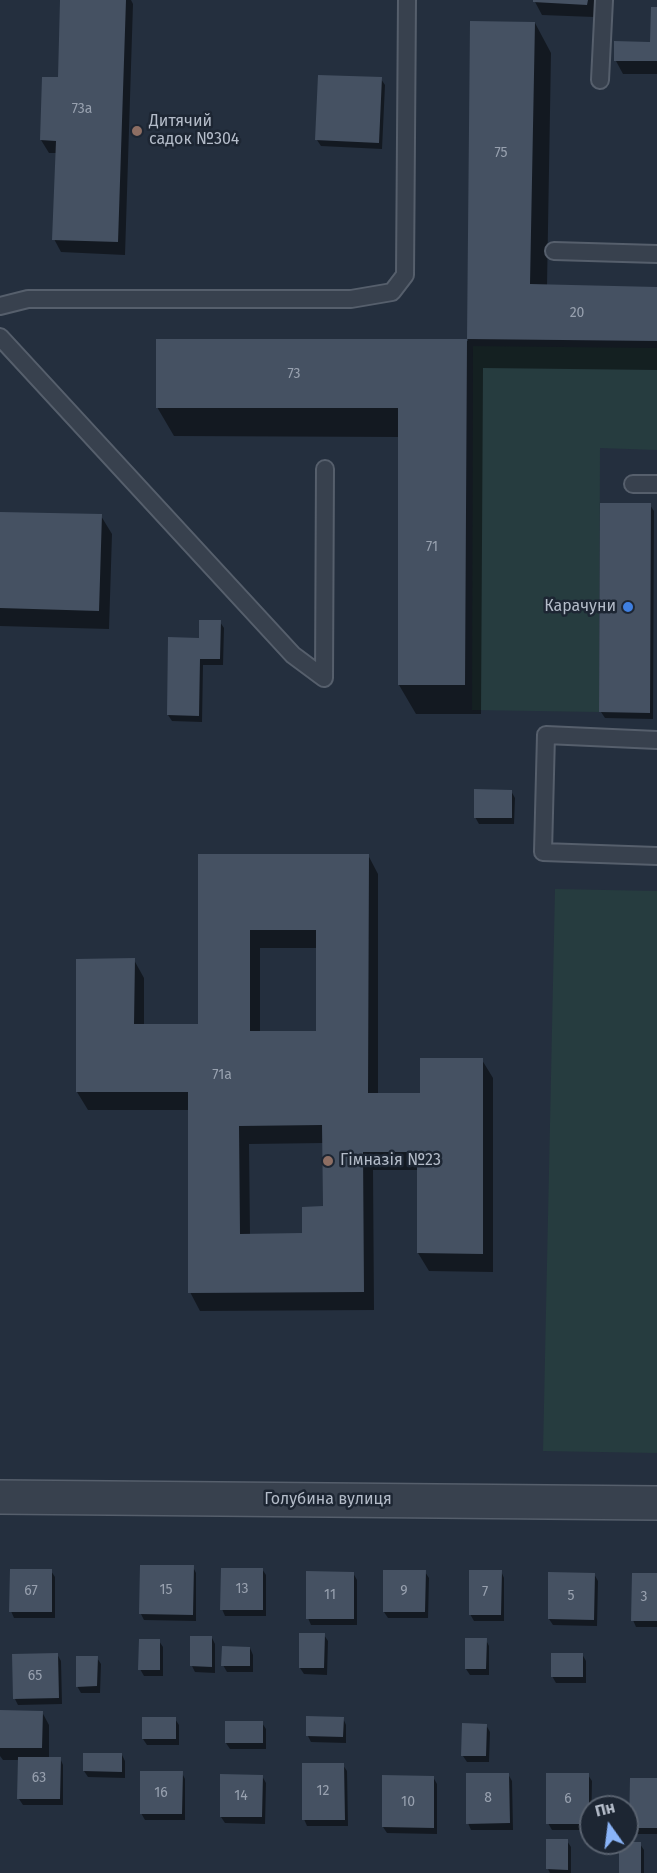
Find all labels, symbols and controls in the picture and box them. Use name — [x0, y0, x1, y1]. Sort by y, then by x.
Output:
house number: 73а — [72, 101, 92, 117]
place label: Дитячий садок №304 — [149, 112, 239, 150]
marker: Дитячий садок №304 — [130, 124, 144, 138]
house number: 75 — [494, 145, 508, 161]
house number: 20 — [570, 305, 584, 321]
house number: 73 — [287, 366, 301, 382]
house number: 71 — [426, 539, 438, 555]
place label: Карачуни — [544, 597, 616, 617]
marker: Карачуни — [621, 600, 635, 614]
house number: 71а — [212, 1067, 232, 1083]
place label: Гімназія №23 — [340, 1151, 441, 1171]
marker: Гімназія №23 — [321, 1154, 335, 1168]
street label: Голубина вулиця — [264, 1490, 392, 1510]
house number: 13 — [235, 1581, 249, 1597]
house number: 15 — [159, 1582, 173, 1598]
house number: 67 — [24, 1583, 38, 1599]
house number: 9 — [400, 1583, 408, 1599]
house number: 7 — [482, 1584, 488, 1600]
house number: 11 — [324, 1587, 336, 1603]
house number: 5 — [567, 1588, 575, 1604]
house number: 3 — [641, 1589, 647, 1605]
house number: 65 — [28, 1668, 42, 1684]
house number: 63 — [32, 1770, 46, 1786]
house number: 12 — [317, 1783, 329, 1799]
house number: 16 — [154, 1785, 168, 1801]
house number: 14 — [234, 1788, 248, 1804]
house number: 8 — [484, 1790, 492, 1806]
house number: 6 — [564, 1791, 572, 1807]
house number: 10 — [401, 1794, 415, 1810]
north arrow — [579, 1795, 639, 1855]
text: Пн — [593, 1797, 617, 1821]

